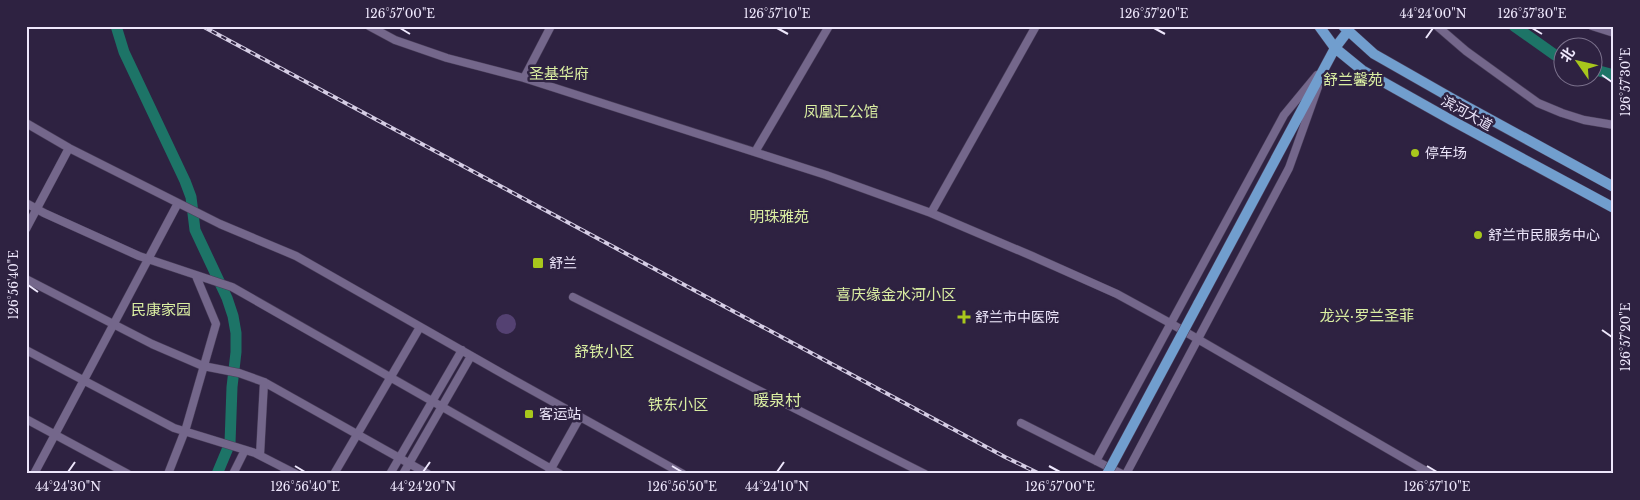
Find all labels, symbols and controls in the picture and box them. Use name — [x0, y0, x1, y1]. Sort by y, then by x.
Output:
text: 126°57'00"E — [365, 6, 435, 21]
text: 126°57'10"E — [744, 6, 811, 21]
text: 126°57'20"E — [1120, 6, 1189, 21]
text: 44°24'00"N — [1399, 6, 1467, 21]
text: 126°57'30"E — [1498, 6, 1567, 21]
north arrow — [1552, 38, 1602, 88]
text: 北 — [1556, 44, 1579, 66]
text: 126°57'30"E — [1618, 47, 1633, 116]
district label: 圣基华府 — [529, 64, 589, 83]
district label: 舒兰馨苑 — [1323, 70, 1383, 89]
street label: 滨河大道 — [1438, 92, 1496, 134]
district label: 凤凰汇公馆 — [803, 102, 879, 121]
place label: 停车场 — [1425, 144, 1467, 162]
marker: 停车场 — [1409, 147, 1421, 159]
district label: 明珠雅苑 — [749, 207, 809, 226]
place label: 舒兰市民服务中心 — [1488, 226, 1600, 244]
marker: 舒兰市民服务中心 — [1472, 229, 1484, 241]
text: 126°56'40"E — [6, 250, 21, 320]
place label: 舒兰 — [549, 254, 577, 272]
marker: 舒兰 — [531, 256, 545, 270]
district label: 喜庆缘金水河小区 — [836, 285, 956, 304]
district label: 民康家园 — [131, 300, 191, 319]
text: 126°57'20"E — [1618, 302, 1633, 371]
district label: 龙兴·罗兰圣菲 — [1320, 306, 1414, 325]
place label: 舒兰市中医院 — [975, 308, 1059, 326]
marker: 舒兰市中医院 — [957, 310, 971, 324]
district label: 舒铁小区 — [574, 342, 634, 361]
district label: 暖泉村 — [753, 390, 801, 410]
district label: 铁东小区 — [648, 395, 708, 414]
place label: 客运站 — [539, 405, 581, 423]
marker: 客运站 — [523, 408, 535, 420]
text: 44°24'30"N — [35, 479, 101, 494]
text: 126°56'40"E — [270, 479, 340, 494]
text: 44°24'20"N — [390, 479, 456, 494]
text: 126°56'50"E — [647, 479, 717, 494]
text: 44°24'10"N — [745, 479, 809, 494]
text: 126°57'00"E — [1025, 479, 1095, 494]
text: 126°57'10"E — [1404, 479, 1471, 494]

